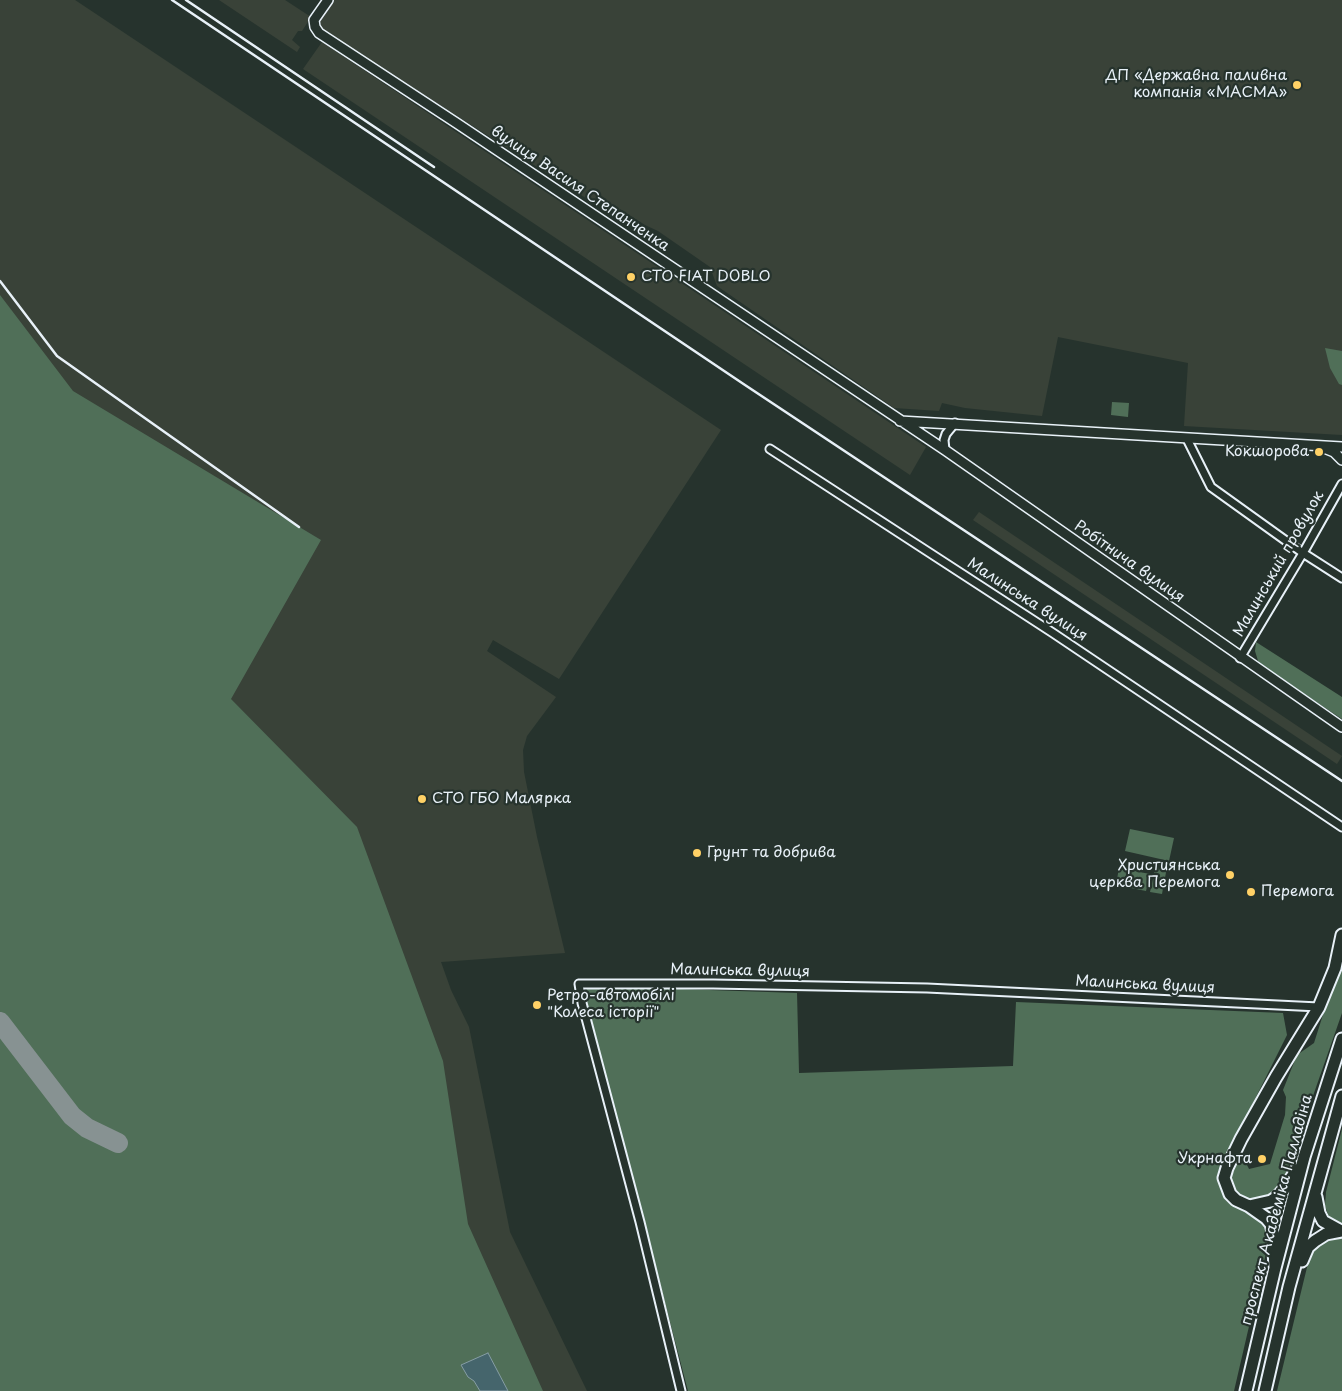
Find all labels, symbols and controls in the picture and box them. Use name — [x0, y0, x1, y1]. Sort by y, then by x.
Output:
place label: ДП «Державна паливна компанія «МАСМА» — [1106, 67, 1287, 102]
marker: ДП «Державна паливна компанія «МАСМА» — [1291, 79, 1303, 91]
street label: вулиця Василя Степанченка — [487, 122, 673, 256]
place label: СТО FIAT DOBLO — [641, 268, 771, 286]
marker: СТО FIAT DOBLO — [625, 271, 637, 283]
place label: Кокшорова — [1225, 443, 1309, 461]
marker: Кокшорова — [1313, 446, 1325, 458]
street label: Малинський провулок — [1230, 488, 1328, 640]
street label: Робітнича вулиця — [1070, 517, 1188, 607]
street label: Малинська вулиця — [964, 554, 1090, 646]
place label: СТО ГБО Малярка — [432, 790, 571, 808]
marker: СТО ГБО Малярка — [416, 793, 428, 805]
place label: Грунт та добрива — [707, 844, 836, 862]
marker: Грунт та добрива — [691, 847, 703, 859]
place label: Християнська церква Перемога — [1089, 857, 1220, 892]
marker: Християнська церква Перемога — [1224, 869, 1236, 881]
place label: Перемога — [1261, 883, 1334, 901]
marker: Перемога — [1245, 886, 1257, 898]
street label: Малинська вулиця — [670, 961, 810, 981]
street label: Малинська вулиця — [1075, 972, 1215, 998]
place label: Ретро-автомобілі "Колеса історії" — [547, 987, 675, 1022]
marker: Ретро-автомобілі "Колеса історії" — [531, 999, 543, 1011]
street label: проспект Академіка Палладіна — [1237, 1093, 1317, 1327]
place label: Укрнафта — [1178, 1150, 1252, 1168]
marker: Укрнафта — [1256, 1153, 1268, 1165]

